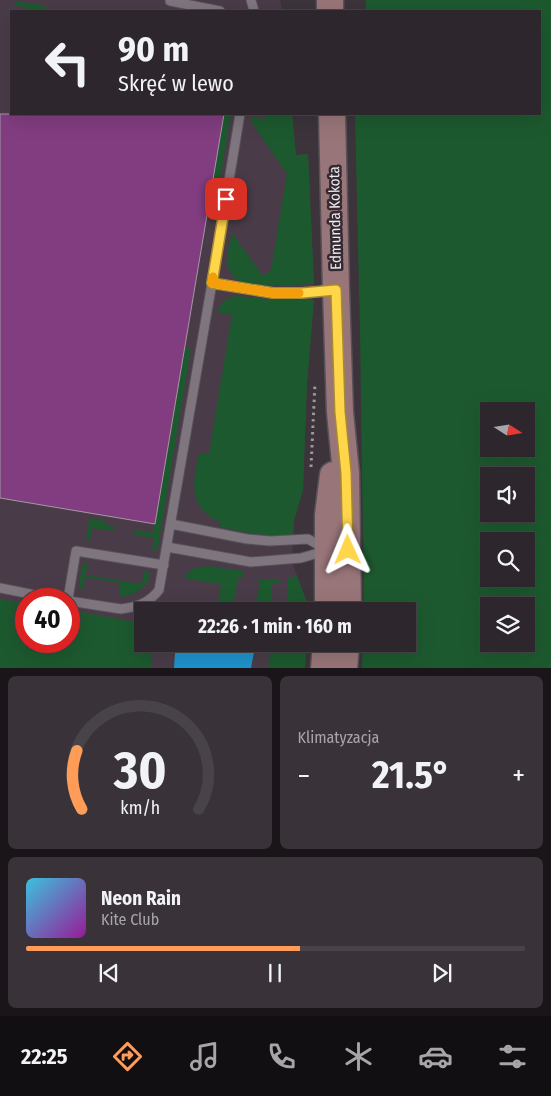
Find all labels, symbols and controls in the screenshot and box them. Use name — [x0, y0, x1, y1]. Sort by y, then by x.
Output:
text: 90 m — [118, 28, 189, 70]
icon: left — [35, 30, 100, 95]
text: Skręć w lewo — [118, 70, 234, 97]
street label: Edmunda Kokota — [325, 166, 345, 270]
pin — [205, 178, 247, 220]
icon: arrive — [212, 185, 240, 213]
north arrow — [480, 402, 535, 458]
map controls — [480, 402, 535, 652]
button: sound — [480, 467, 535, 522]
position arrow — [321, 523, 373, 575]
button: search — [480, 532, 535, 587]
speed limit sign: 40 — [15, 588, 80, 653]
button: layers — [480, 597, 535, 652]
text: 22:26 · 1 min · 160 m — [198, 615, 352, 638]
text: Klimatyzacja — [298, 728, 379, 747]
text: 30 — [112, 739, 166, 802]
text: 21.5° — [372, 752, 450, 798]
text: − — [298, 759, 310, 792]
text: + — [512, 759, 525, 792]
text: km/h — [120, 797, 160, 819]
text: Neon Rain — [101, 887, 181, 910]
text: Kite Club — [101, 910, 159, 929]
icon: previous — [95, 959, 123, 987]
icon: pause — [261, 959, 289, 987]
icon: next — [428, 959, 456, 987]
icon: directions — [110, 1039, 145, 1074]
icon: music — [187, 1039, 222, 1074]
icon: phone — [264, 1039, 299, 1074]
icon: climate — [341, 1039, 376, 1074]
icon: car — [418, 1039, 453, 1074]
icon: filters — [495, 1039, 530, 1074]
text: 22:25 — [21, 1043, 67, 1070]

